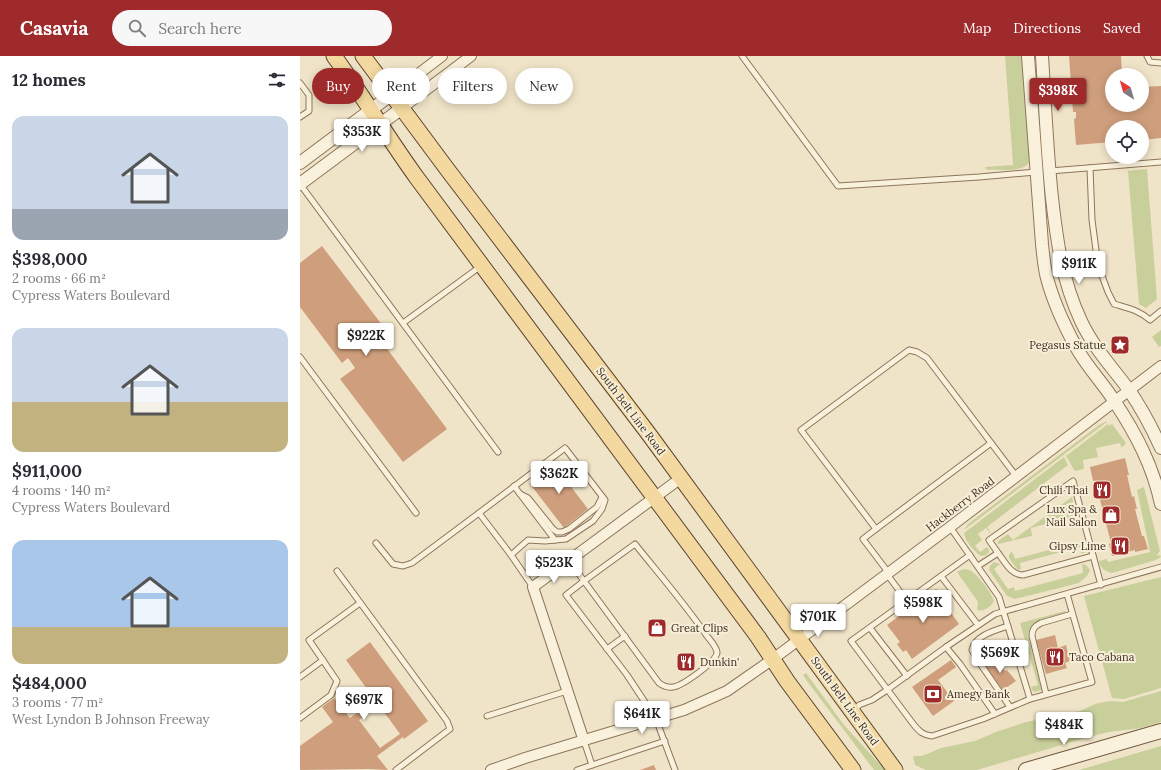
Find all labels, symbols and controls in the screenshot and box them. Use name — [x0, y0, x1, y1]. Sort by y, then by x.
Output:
search box — [112, 10, 392, 46]
text: Casavia — [20, 16, 88, 40]
icon: search — [126, 17, 148, 39]
text: Search here — [158, 19, 242, 38]
text: Map — [963, 19, 991, 37]
text: Directions — [1013, 19, 1081, 37]
text: Saved — [1103, 19, 1141, 37]
chip: Buy — [312, 68, 364, 104]
chip: Rent — [372, 68, 430, 104]
chip: Filters — [438, 68, 507, 104]
chip: New — [515, 68, 573, 104]
north arrow — [1105, 68, 1149, 112]
map controls — [1105, 68, 1149, 164]
text: 12 homes — [12, 69, 86, 91]
icon: filters — [266, 69, 288, 91]
pin: $398K — [1030, 78, 1086, 112]
text: $398K — [1038, 82, 1078, 99]
pin: $353K — [334, 119, 390, 153]
button: locate — [1105, 120, 1149, 164]
text: $353K — [343, 123, 381, 140]
icon: home — [114, 142, 186, 214]
text: $398,000 — [12, 248, 87, 270]
pin: $911K — [1051, 251, 1107, 285]
text: $911K — [1062, 255, 1096, 272]
text: 2 rooms · 66 m² — [12, 270, 106, 287]
text: Cypress Waters Boulevard — [12, 287, 170, 304]
pin: $922K — [338, 323, 394, 357]
text: $922K — [347, 327, 385, 344]
place icon: Pegasus Statue — [1109, 334, 1131, 356]
place label: Pegasus Statue — [1029, 338, 1106, 352]
icon: home — [114, 354, 186, 426]
street label: South Belt Line Road — [593, 364, 669, 458]
text: $911,000 — [12, 460, 82, 482]
pin: $362K — [531, 461, 587, 495]
text: $362K — [540, 465, 578, 482]
street label: Hackberry Road — [923, 473, 997, 534]
restaurant icon: Chili Thai — [1091, 479, 1113, 501]
text: 4 rooms · 140 m² — [12, 482, 111, 499]
place label: Chili Thai — [1039, 483, 1088, 497]
text: Cypress Waters Boulevard — [12, 499, 170, 516]
place label: Lux Spa & Nail Salon — [1046, 502, 1097, 529]
shop icon: Lux Spa & Nail Salon — [1100, 504, 1122, 526]
restaurant icon: Gipsy Lime — [1109, 535, 1131, 557]
place label: Gipsy Lime — [1049, 539, 1106, 553]
pin: $523K — [526, 550, 582, 584]
text: $523K — [535, 554, 573, 571]
icon: home — [114, 566, 186, 638]
pin: $598K — [895, 590, 951, 624]
text: $598K — [904, 594, 942, 611]
pin: $701K — [790, 604, 846, 638]
text: $701K — [800, 608, 836, 625]
shop icon: Great Clips — [646, 617, 668, 639]
place label: Great Clips — [671, 621, 728, 635]
pin: $569K — [972, 640, 1028, 674]
text: $569K — [981, 644, 1019, 661]
restaurant icon: Taco Cabana — [1044, 646, 1066, 668]
place label: Taco Cabana — [1069, 650, 1135, 664]
restaurant icon: Dunkin' — [675, 651, 697, 673]
street label: South Belt Line Road — [808, 654, 882, 749]
place label: Dunkin' — [700, 655, 739, 669]
text: $484,000 — [12, 672, 87, 694]
bank icon: Amegy Bank — [922, 683, 944, 705]
pin: $697K — [336, 687, 392, 721]
place label: Amegy Bank — [946, 687, 1010, 701]
text: $697K — [345, 691, 383, 708]
text: 3 rooms · 77 m² — [12, 694, 103, 711]
pin: $641K — [614, 701, 670, 735]
text: $641K — [624, 705, 660, 722]
text: West Lyndon B Johnson Freeway — [12, 711, 209, 728]
pin: $484K — [1036, 712, 1092, 746]
text: $484K — [1045, 716, 1083, 733]

